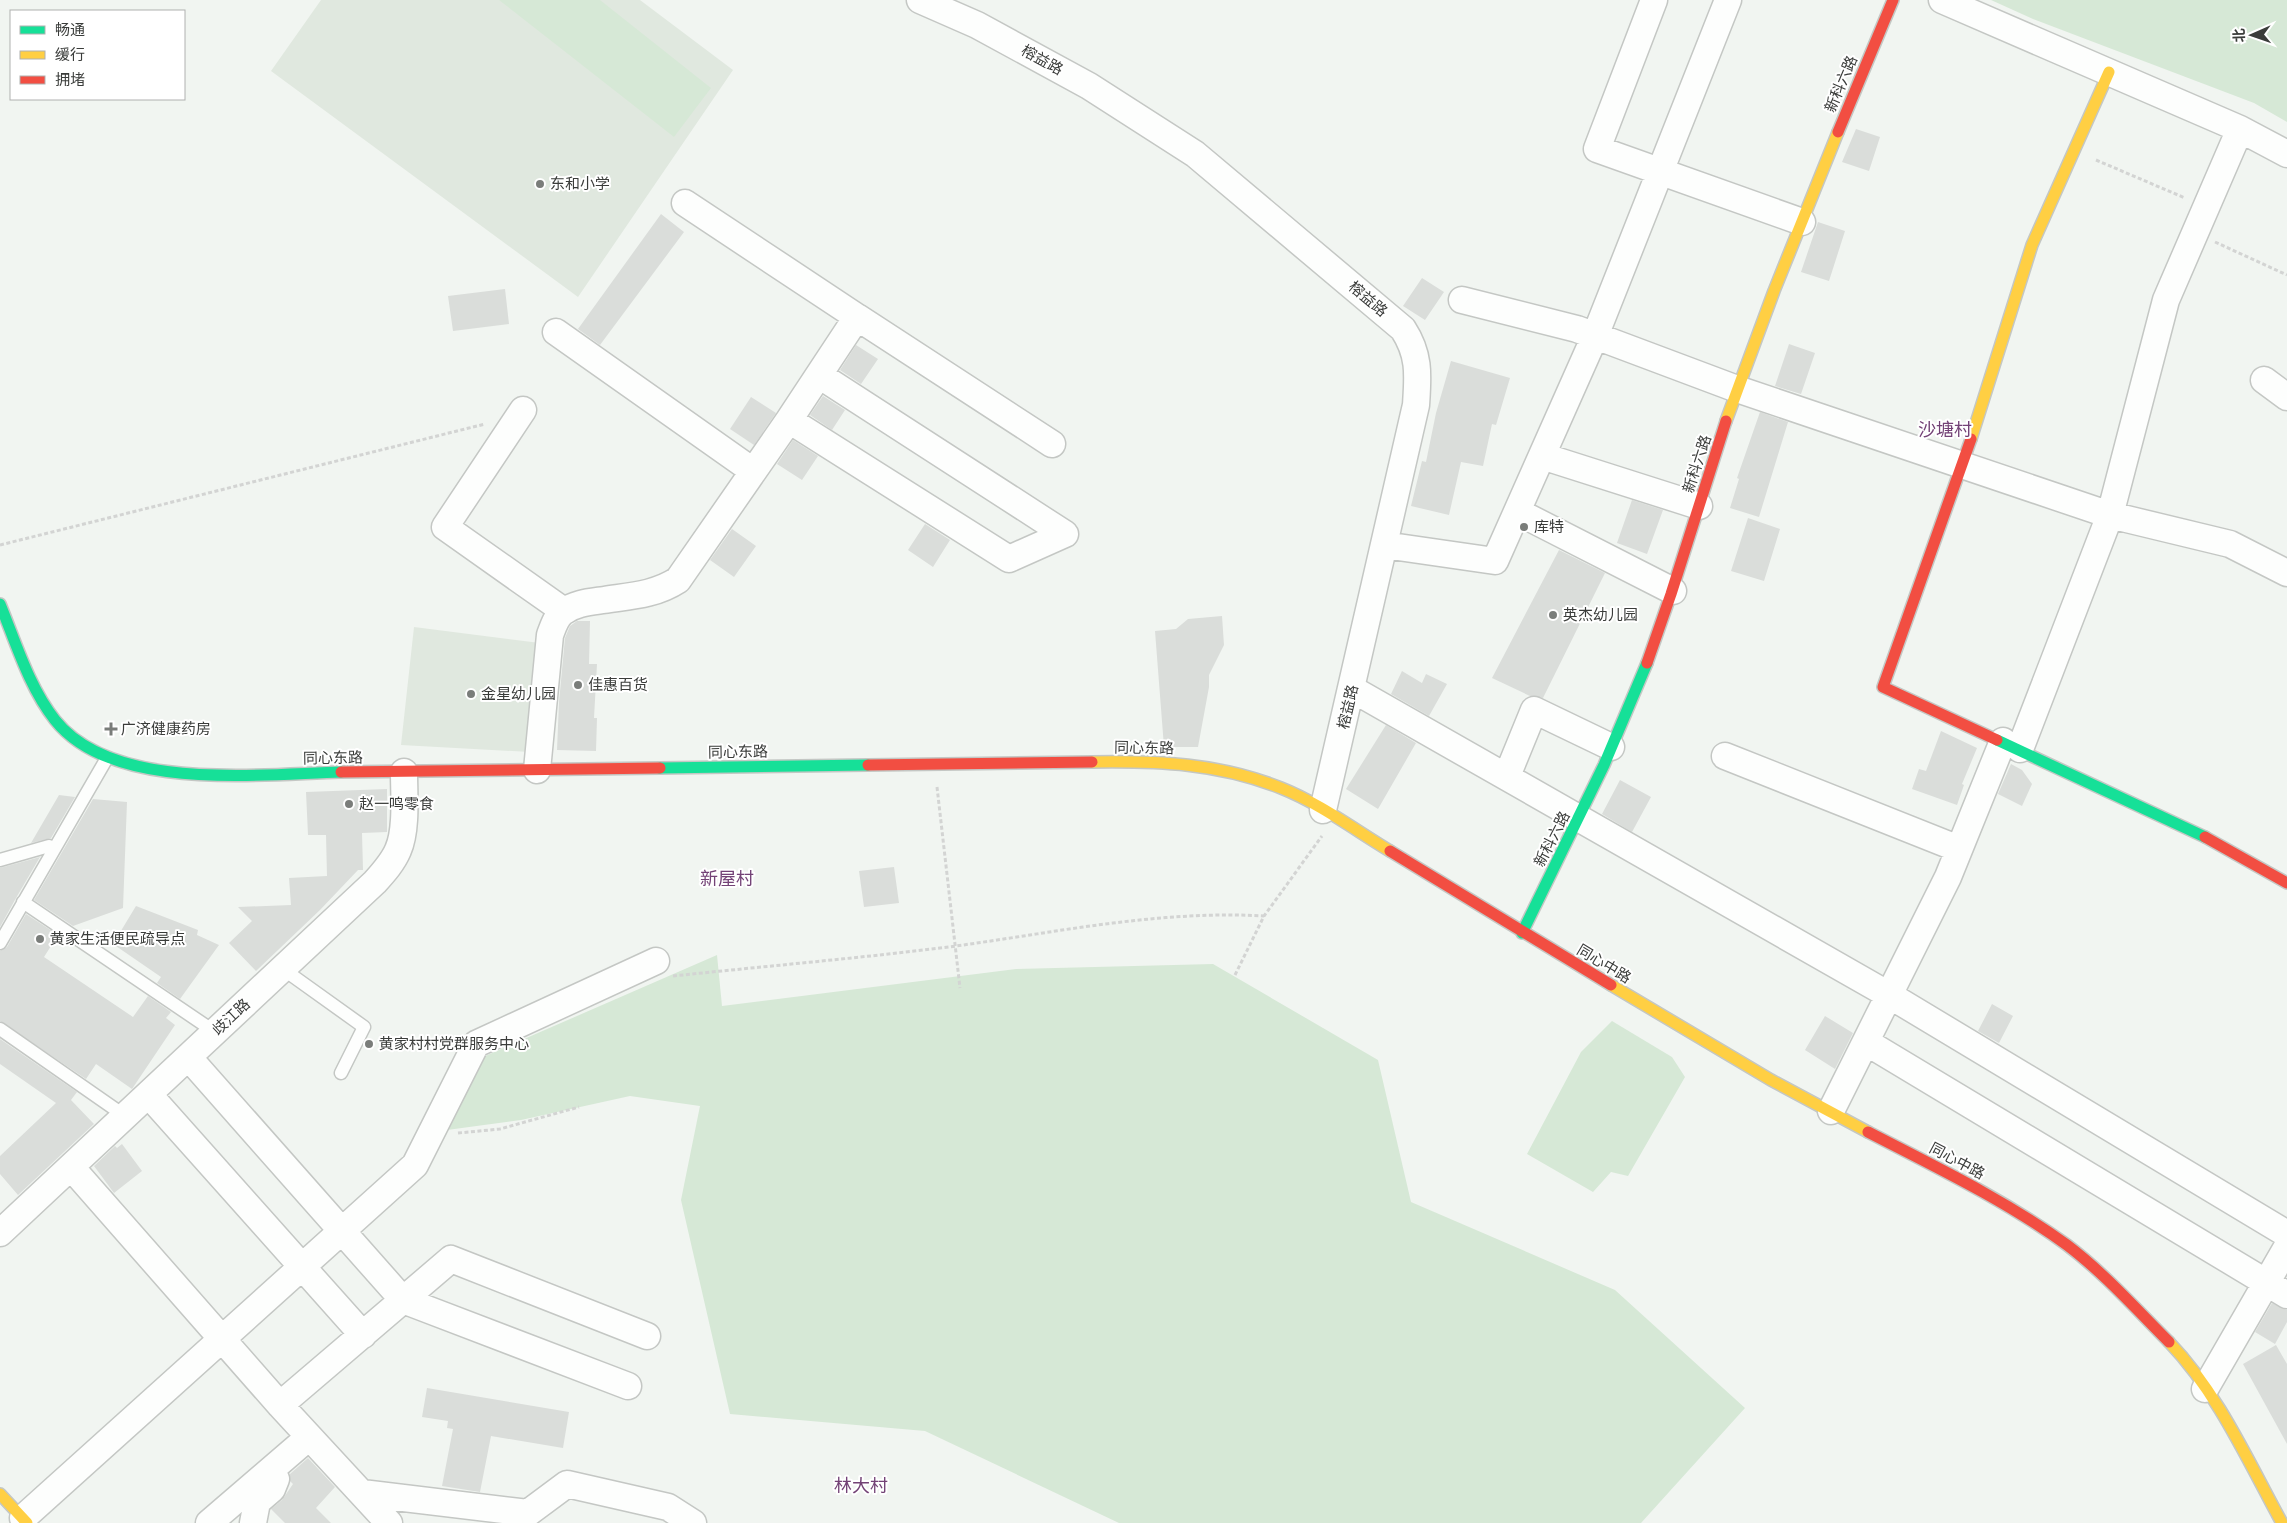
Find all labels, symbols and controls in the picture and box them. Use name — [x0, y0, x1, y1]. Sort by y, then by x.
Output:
legend — [10, 10, 185, 100]
north arrow — [2227, 10, 2277, 60]
text: 畅通 — [55, 20, 85, 39]
text: 北 — [2230, 28, 2248, 43]
street label: 榕益路 — [1018, 40, 1067, 79]
text: 缓行 — [55, 45, 85, 64]
street label: 新科六路 — [1820, 52, 1861, 115]
text: 拥堵 — [55, 70, 85, 89]
place label: 东和小学 — [550, 174, 610, 193]
marker: 东和小学 — [534, 178, 546, 190]
street label: 榕益路 — [1345, 277, 1392, 320]
district label: 沙塘村 — [1918, 418, 1972, 441]
street label: 新科六路 — [1678, 432, 1715, 495]
place label: 库特 — [1534, 517, 1564, 536]
marker: 库特 — [1518, 521, 1530, 533]
place label: 英杰幼儿园 — [1563, 605, 1638, 624]
marker: 英杰幼儿园 — [1547, 609, 1559, 621]
place label: 佳惠百货 — [588, 675, 648, 694]
marker: 佳惠百货 — [572, 679, 584, 691]
street label: 榕益路 — [1333, 683, 1362, 731]
place label: 金星幼儿园 — [481, 684, 556, 703]
marker: 金星幼儿园 — [465, 688, 477, 700]
place label: 广济健康药房 — [121, 719, 211, 738]
marker: 广济健康药房 — [105, 723, 117, 735]
street label: 同心东路 — [1114, 737, 1174, 758]
street label: 同心东路 — [708, 741, 768, 762]
street label: 同心东路 — [303, 747, 363, 768]
place label: 赵一鸣零食 — [359, 794, 434, 813]
marker: 赵一鸣零食 — [343, 798, 355, 810]
street label: 新科六路 — [1529, 808, 1574, 870]
district label: 新屋村 — [700, 867, 754, 890]
place label: 黄家生活便民疏导点 — [50, 929, 185, 948]
marker: 黄家生活便民疏导点 — [34, 933, 46, 945]
street label: 同心中路 — [1574, 940, 1635, 987]
street label: 歧江路 — [208, 994, 254, 1039]
place label: 黄家村村党群服务中心 — [379, 1034, 529, 1053]
marker: 黄家村村党群服务中心 — [363, 1038, 375, 1050]
street label: 同心中路 — [1926, 1138, 1988, 1183]
district label: 林大村 — [834, 1474, 888, 1497]

